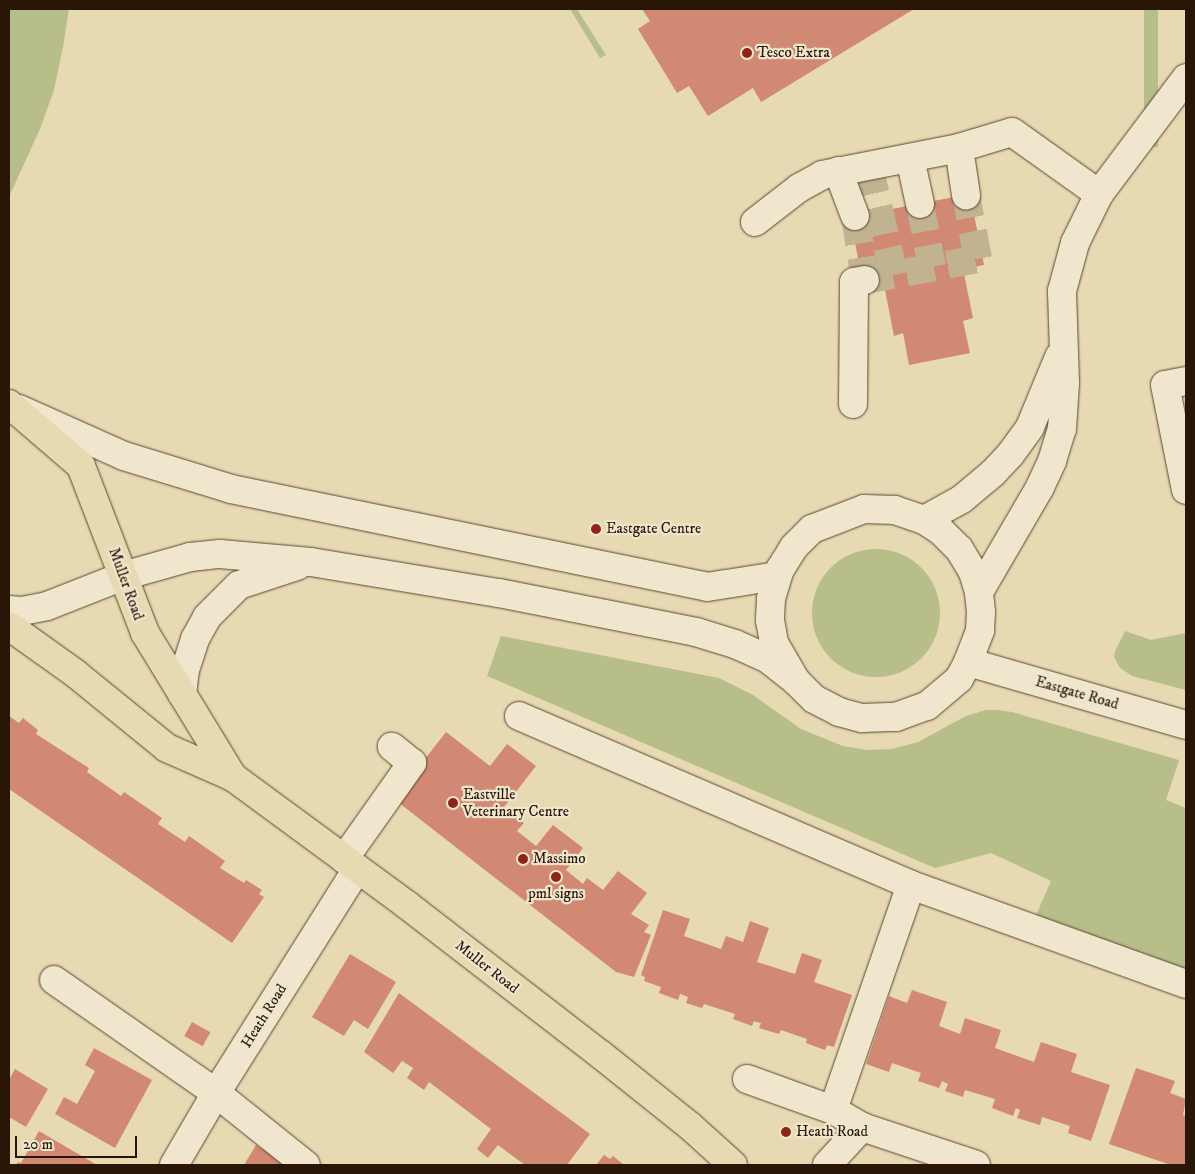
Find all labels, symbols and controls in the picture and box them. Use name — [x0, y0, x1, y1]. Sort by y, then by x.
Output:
place label: Tesco Extra — [757, 44, 830, 62]
marker: Tesco Extra — [741, 47, 753, 59]
place label: Eastgate Centre — [606, 520, 701, 538]
marker: Eastgate Centre — [590, 523, 602, 535]
street label: Muller Road — [105, 545, 147, 623]
street label: Eastgate Road — [1033, 673, 1121, 713]
place label: Eastville Veterinary Centre — [463, 785, 569, 820]
marker: Eastville Veterinary Centre — [447, 797, 459, 809]
place label: Massimo — [533, 850, 585, 868]
marker: Massimo — [517, 853, 529, 865]
marker: pml signs — [550, 871, 562, 883]
place label: pml signs — [528, 885, 584, 903]
street label: Muller Road — [452, 937, 522, 997]
street label: Heath Road — [237, 981, 291, 1051]
place label: Heath Road — [796, 1123, 868, 1141]
scale bar — [18, 1126, 140, 1158]
marker: Heath Road — [780, 1126, 792, 1138]
text: 20 m — [23, 1135, 53, 1154]

